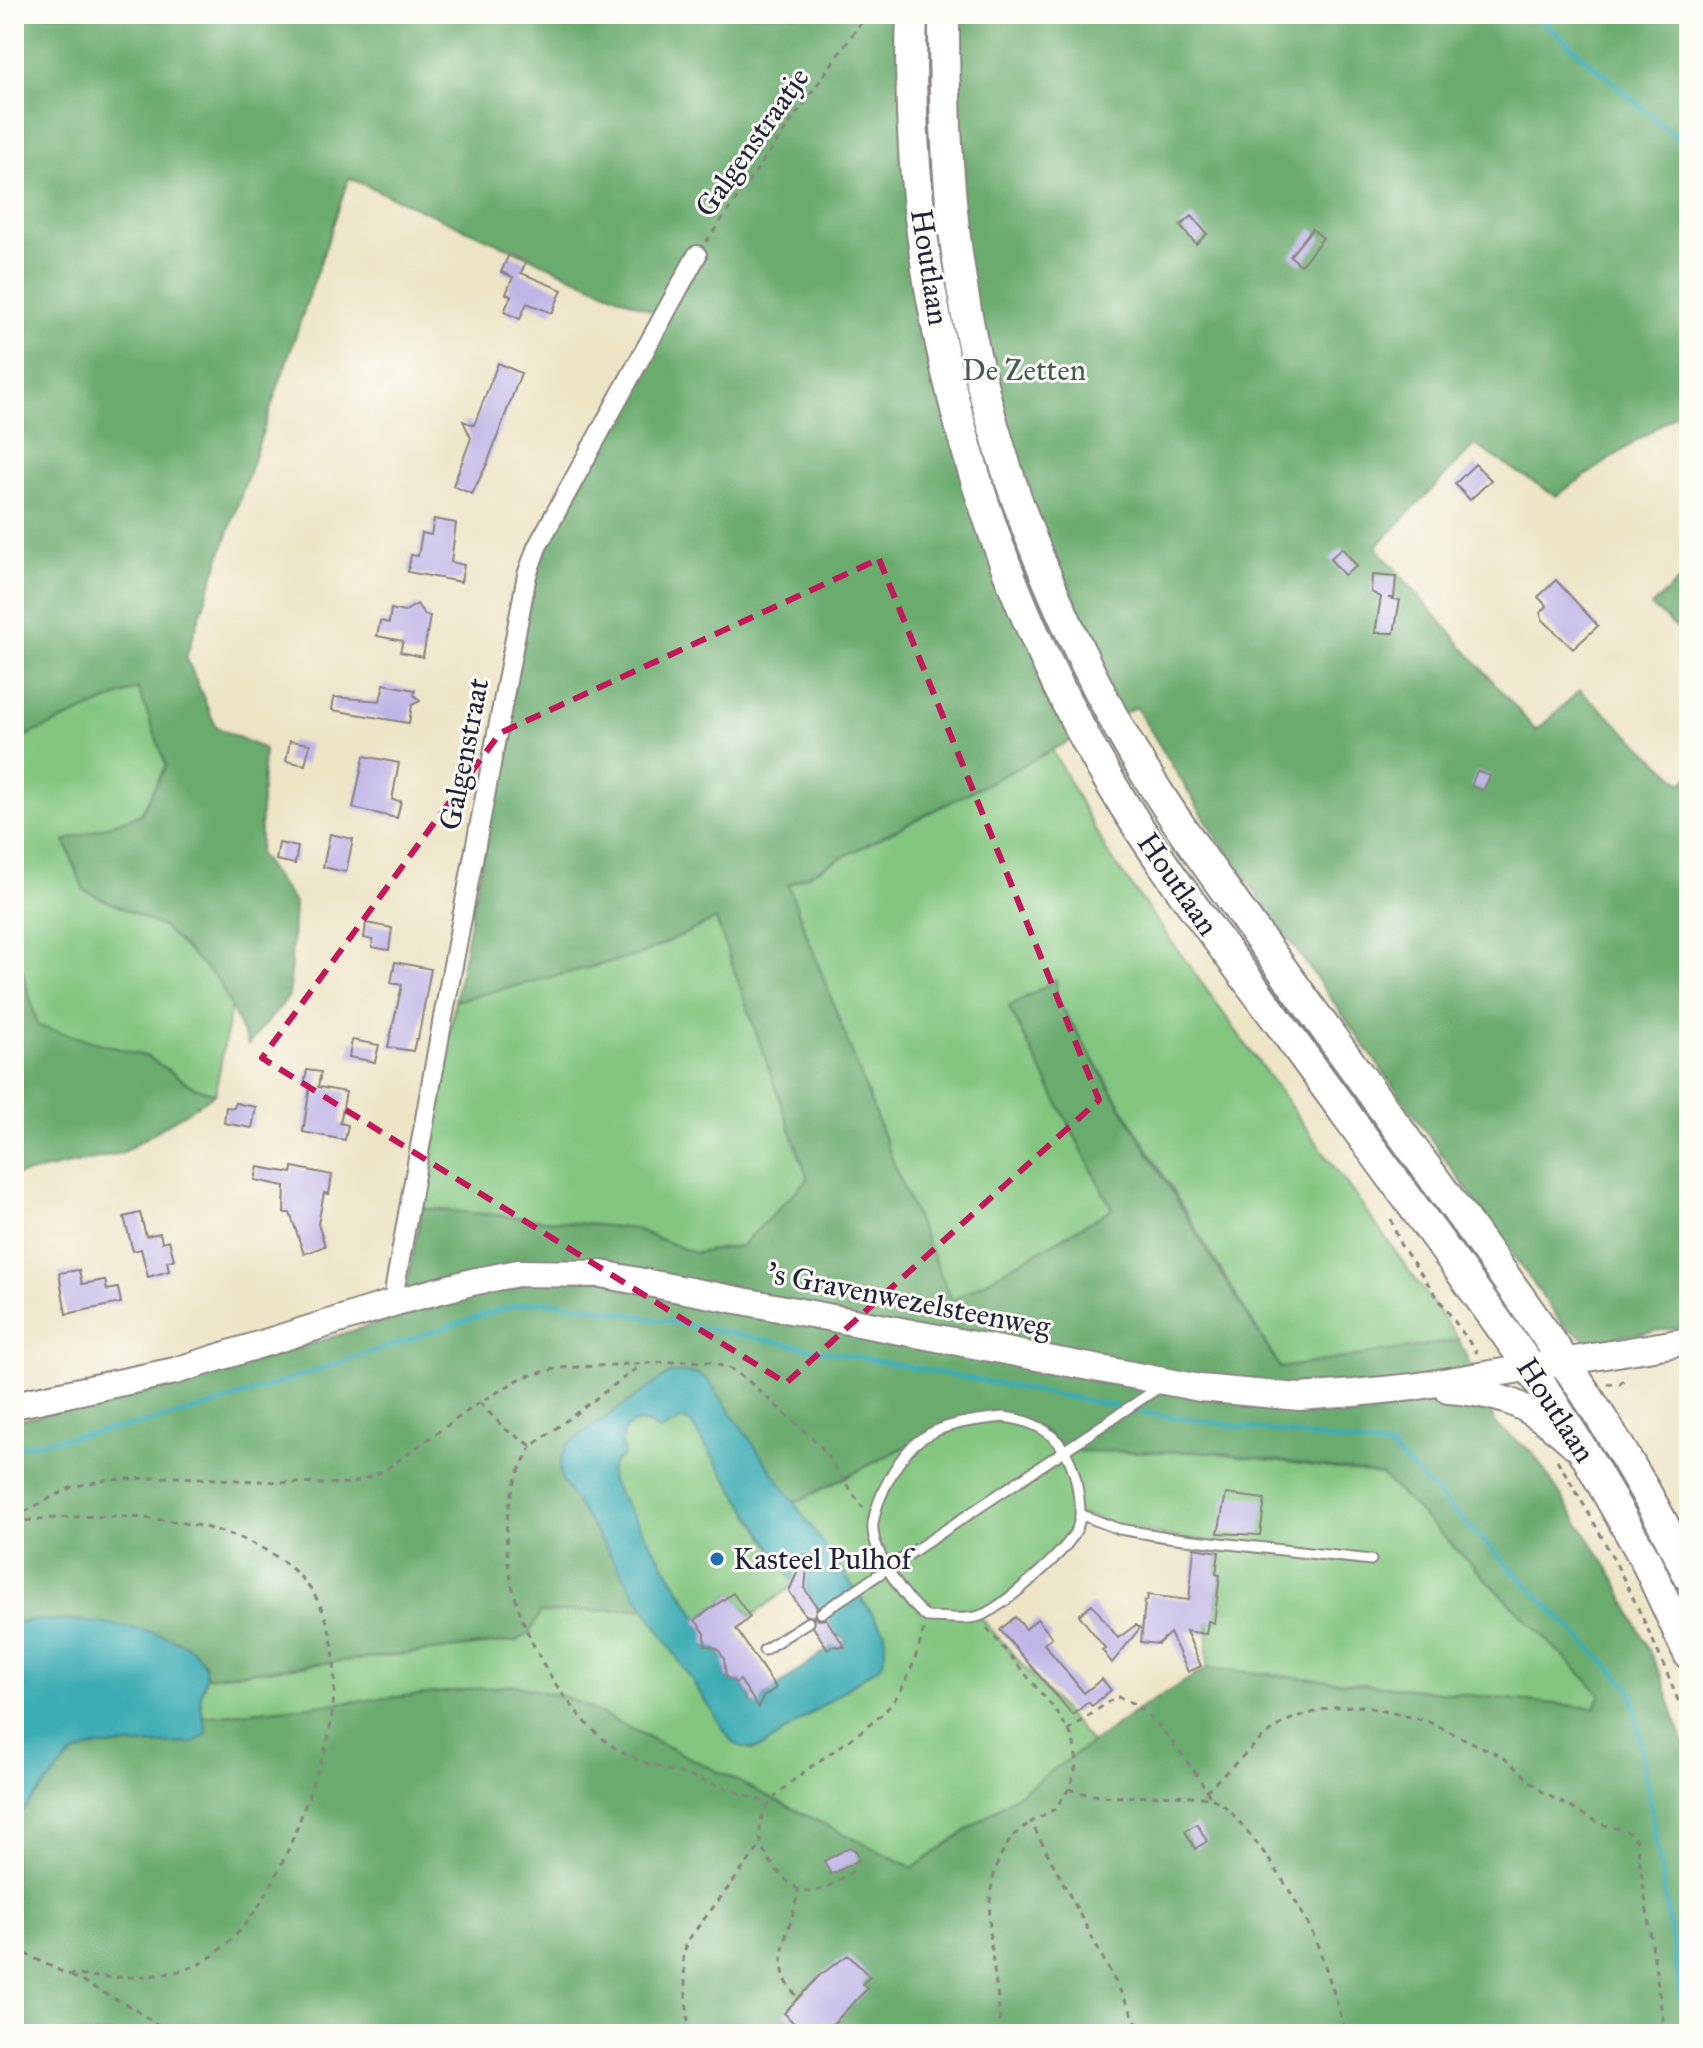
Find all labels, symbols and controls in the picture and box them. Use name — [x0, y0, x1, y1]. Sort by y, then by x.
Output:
street label: Galgenstraatje — [687, 60, 817, 224]
street label: Houtlaan — [903, 206, 957, 328]
park label: De Zetten — [962, 352, 1086, 388]
street label: Galgenstraat — [432, 675, 496, 833]
street label: Houtlaan — [1130, 826, 1226, 942]
street label: 's Gravenwezelsteenweg — [765, 1255, 1054, 1345]
street label: Houtlaan — [1509, 1351, 1603, 1469]
place label: Kasteel Pulhof — [733, 1541, 916, 1577]
marker: Kasteel Pulhof — [708, 1550, 726, 1568]

